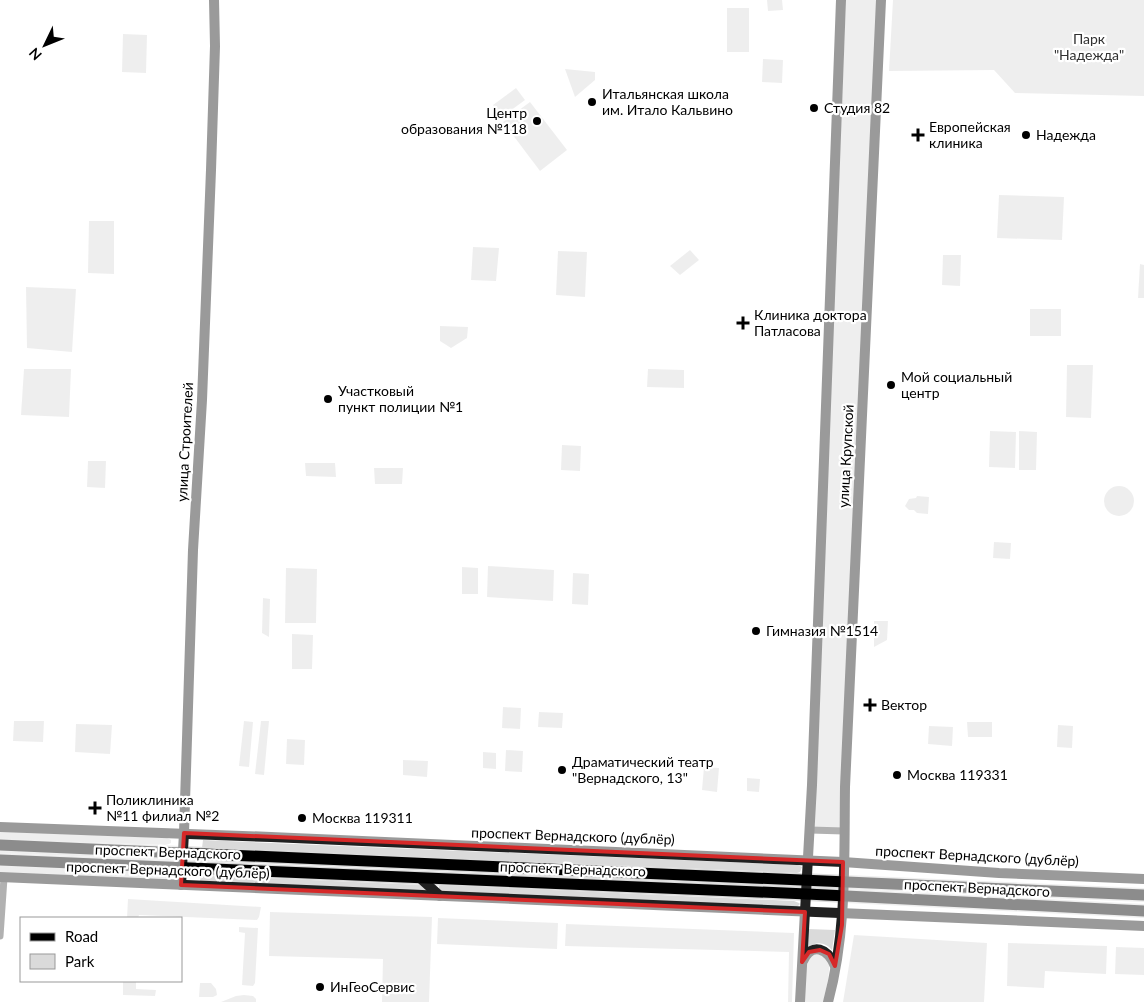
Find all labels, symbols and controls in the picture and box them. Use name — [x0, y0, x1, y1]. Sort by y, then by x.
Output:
north arrow — [20, 20, 70, 70]
park label: Парк "Надежда" — [1054, 30, 1124, 63]
text: N — [25, 44, 45, 64]
place label: Итальянская школа им. Итало Кальвино — [602, 85, 733, 118]
marker: Итальянская школа им. Итало Кальвино — [586, 96, 598, 108]
place label: Студия 82 — [824, 99, 890, 116]
marker: Студия 82 — [808, 102, 820, 114]
place label: Центр образования №118 — [401, 104, 527, 137]
marker: Центр образования №118 — [531, 115, 543, 127]
place label: Европейская клиника — [929, 118, 1011, 151]
place label: Надежда — [1036, 126, 1096, 143]
marker: Европейская клиника — [911, 128, 925, 142]
marker: Надежда — [1020, 129, 1032, 141]
place label: Клиника доктора Патласова — [754, 306, 867, 339]
marker: Клиника доктора Патласова — [736, 316, 750, 330]
place label: Мой социальный центр — [901, 368, 1012, 401]
marker: Мой социальный центр — [885, 379, 897, 391]
street label: улица Строителей — [173, 382, 196, 502]
place label: Участковый пункт полиции №1 — [338, 382, 463, 415]
marker: Участковый пункт полиции №1 — [322, 393, 334, 405]
street label: улица Крупской — [834, 404, 857, 508]
place label: Гимназия №1514 — [766, 622, 878, 639]
marker: Гимназия №1514 — [750, 625, 762, 637]
place label: Вектор — [881, 696, 927, 713]
marker: Вектор — [863, 698, 877, 712]
place label: Драматический театр "Вернадского, 13" — [572, 753, 714, 786]
marker: Драматический театр "Вернадского, 13" — [556, 764, 568, 776]
place label: Москва 119331 — [907, 766, 1008, 783]
marker: Москва 119331 — [891, 769, 903, 781]
place label: Поликлиника №11 филиал №2 — [106, 791, 219, 824]
marker: Поликлиника №11 филиал №2 — [88, 801, 102, 815]
place label: Москва 119311 — [312, 809, 413, 826]
marker: Москва 119311 — [296, 812, 308, 824]
street label: проспект Вернадского (дублёр) — [471, 823, 675, 848]
street label: проспект Вернадского — [95, 840, 241, 863]
street label: проспект Вернадского (дублёр) — [875, 842, 1079, 869]
street label: проспект Вернадского (дублёр) — [66, 857, 270, 882]
street label: проспект Вернадского — [500, 857, 646, 880]
street label: проспект Вернадского — [904, 875, 1050, 900]
legend — [20, 917, 182, 982]
text: Road — [65, 927, 98, 945]
text: Park — [65, 952, 95, 970]
place label: ИнГеоСервис — [330, 978, 415, 995]
marker: ИнГеоСервис — [314, 981, 326, 993]

